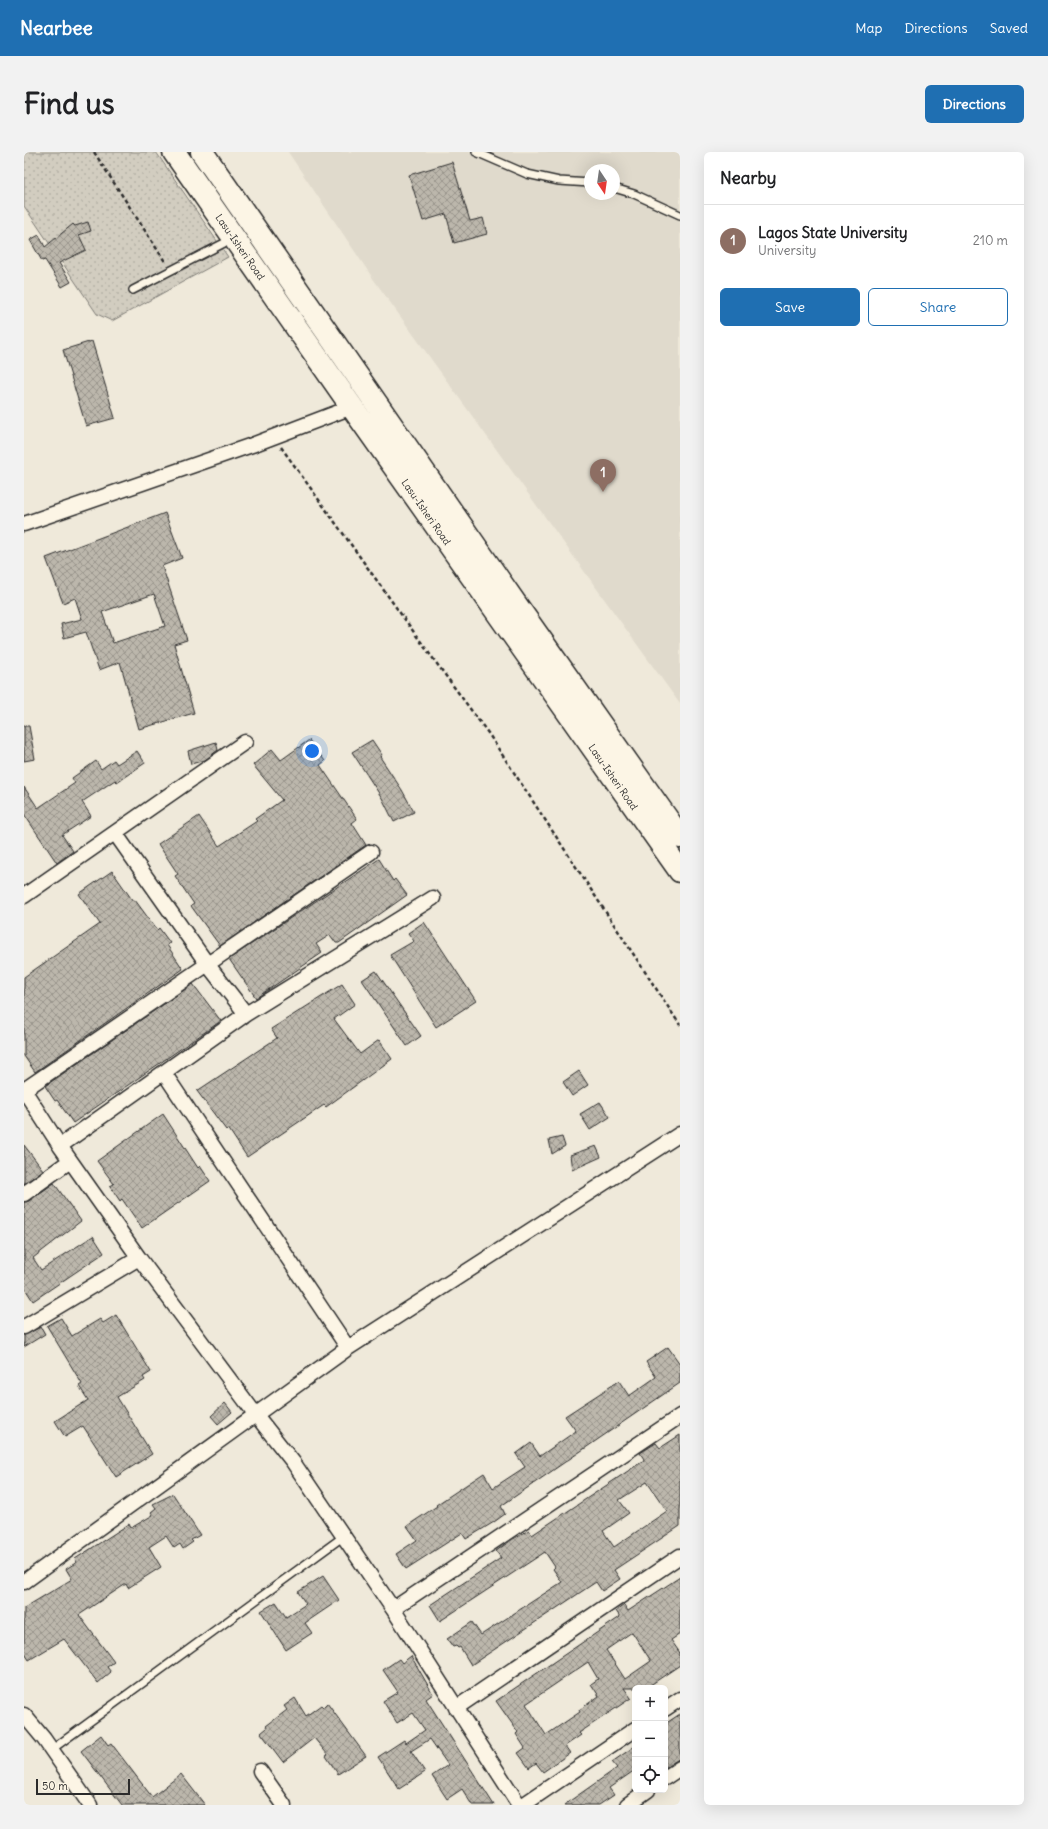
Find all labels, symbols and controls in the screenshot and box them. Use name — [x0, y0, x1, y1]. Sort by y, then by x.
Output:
text: Nearbee — [20, 16, 93, 40]
text: Map — [855, 19, 882, 37]
text: Directions — [904, 19, 968, 37]
text: Saved — [990, 19, 1028, 37]
button: Directions — [925, 85, 1024, 123]
text: Find us — [24, 86, 115, 122]
north arrow — [584, 164, 620, 200]
text: Nearby — [720, 167, 776, 189]
street label: Lasu-Isheri Road — [212, 212, 268, 283]
text: Lagos State University — [758, 223, 907, 242]
text: 1 — [730, 232, 736, 249]
text: 210 m — [973, 232, 1008, 249]
text: University — [758, 242, 816, 259]
button: Save — [720, 288, 860, 326]
button: Share — [868, 288, 1008, 326]
pin: 1 — [590, 459, 616, 492]
street label: Lasu-Isheri Road — [398, 477, 454, 548]
your location — [302, 741, 322, 761]
street label: Lasu-Isheri Road — [585, 742, 641, 813]
map controls — [632, 1685, 668, 1793]
button: + — [632, 1685, 668, 1721]
button: − — [632, 1721, 668, 1757]
button: locate — [632, 1757, 668, 1793]
scale bar — [36, 1777, 130, 1796]
text: 50 m — [42, 1779, 68, 1793]

